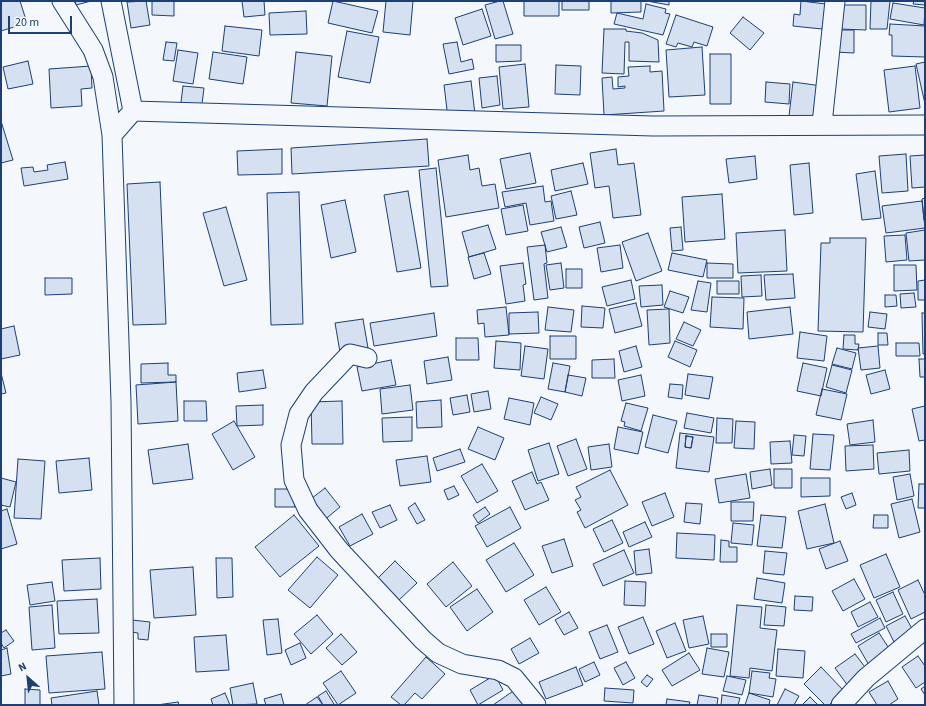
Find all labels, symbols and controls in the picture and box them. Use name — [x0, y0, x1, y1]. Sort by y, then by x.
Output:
scale bar — [10, 8, 74, 34]
text: 20 m — [15, 14, 39, 31]
north arrow — [8, 658, 48, 698]
text: N — [16, 659, 29, 675]

